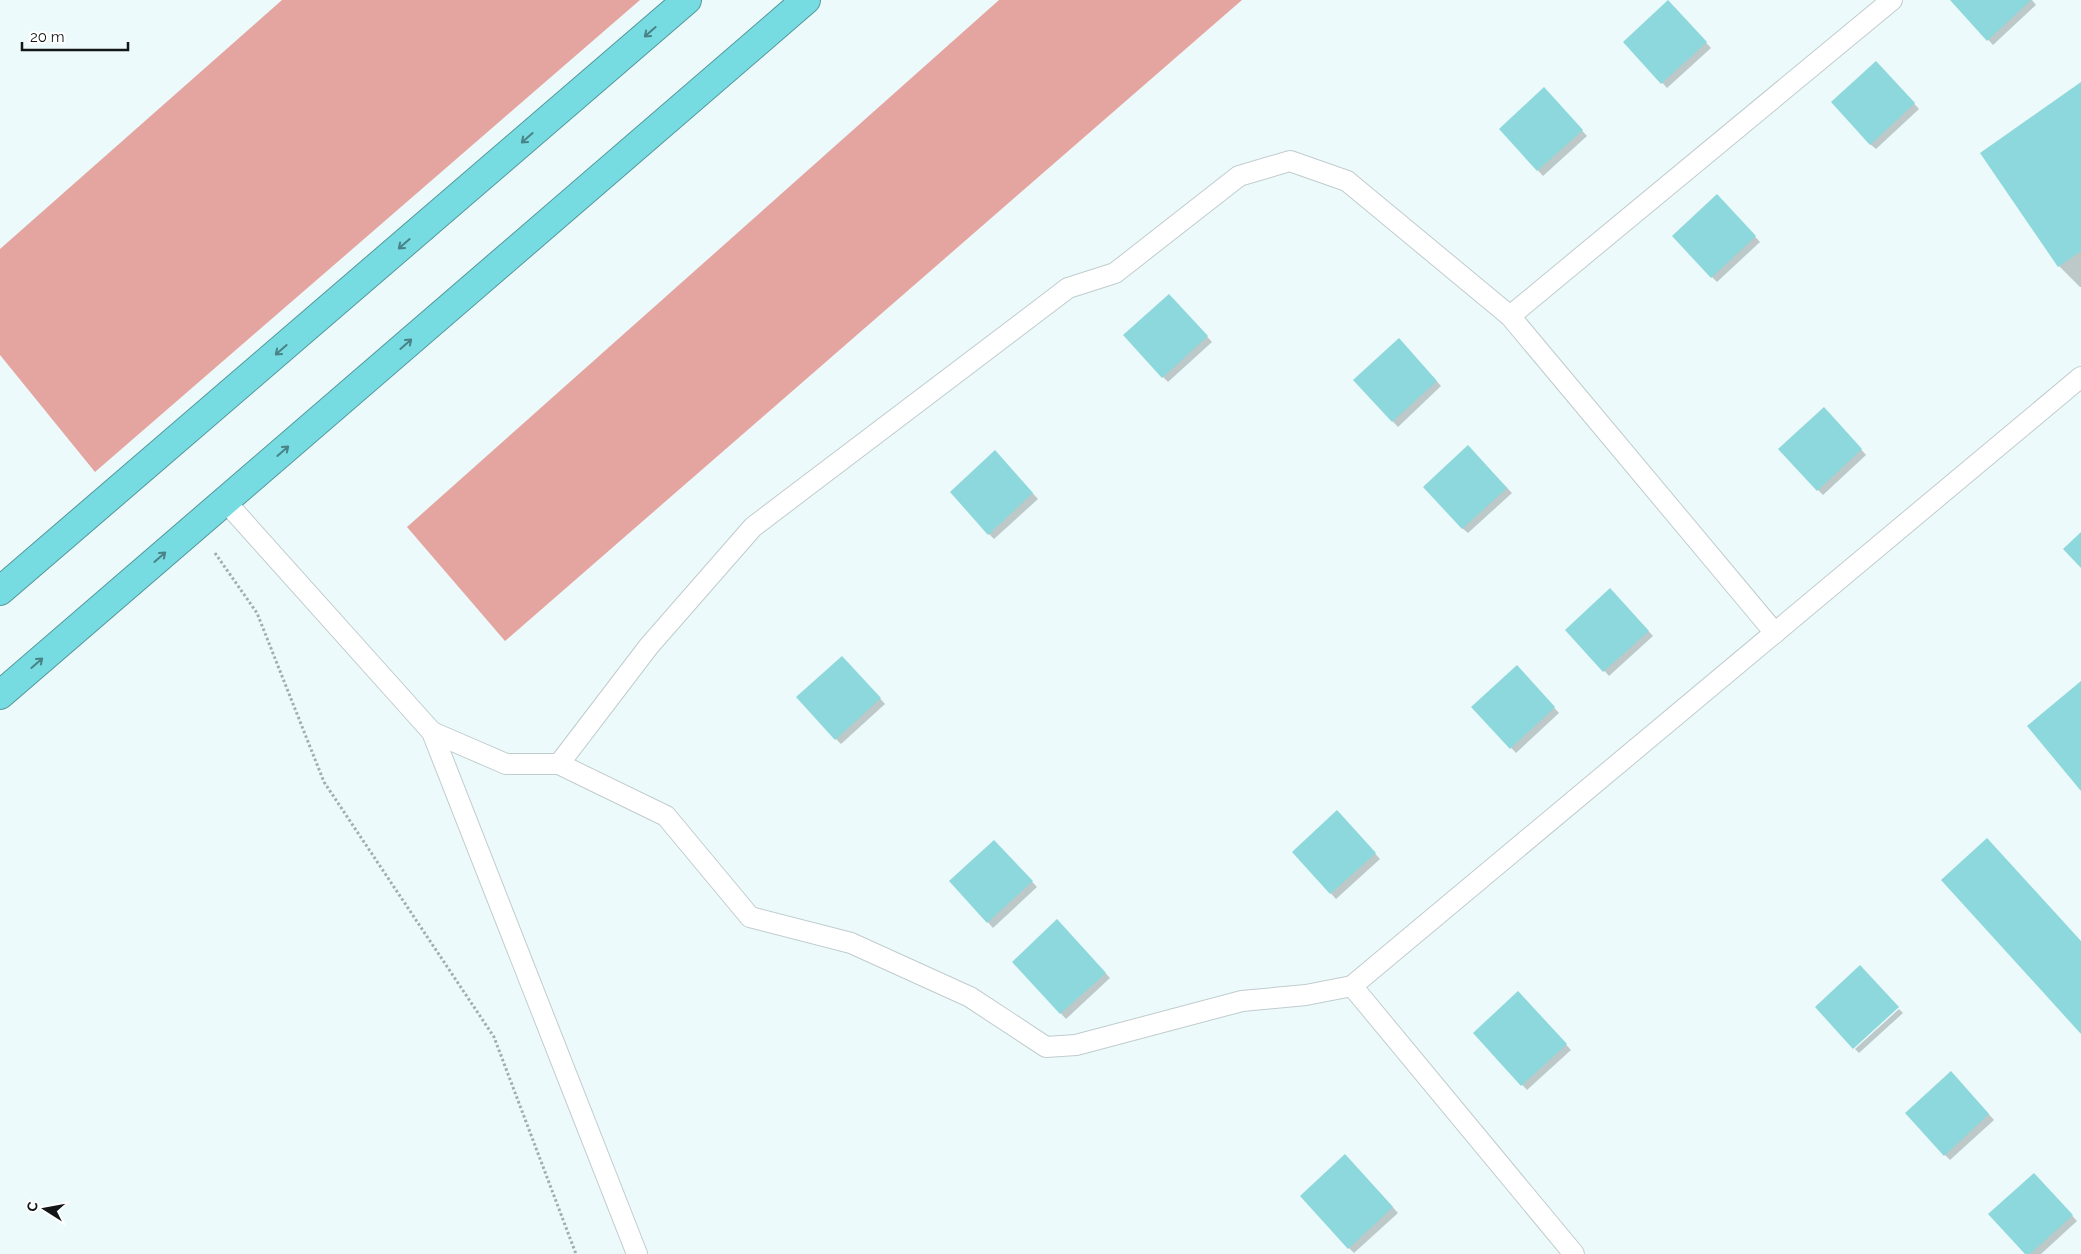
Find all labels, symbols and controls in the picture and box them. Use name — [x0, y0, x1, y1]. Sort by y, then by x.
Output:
scale bar — [22, 20, 129, 52]
one-way arrow — [644, 26, 657, 37]
text: 20 m — [30, 28, 65, 46]
one-way arrow — [520, 132, 533, 144]
one-way arrow — [397, 238, 410, 250]
one-way arrow — [400, 339, 413, 350]
one-way arrow — [274, 344, 287, 356]
one-way arrow — [276, 445, 289, 456]
one-way arrow — [153, 551, 166, 562]
one-way arrow — [30, 657, 43, 668]
north arrow — [20, 1184, 70, 1234]
text: С — [23, 1200, 41, 1213]

